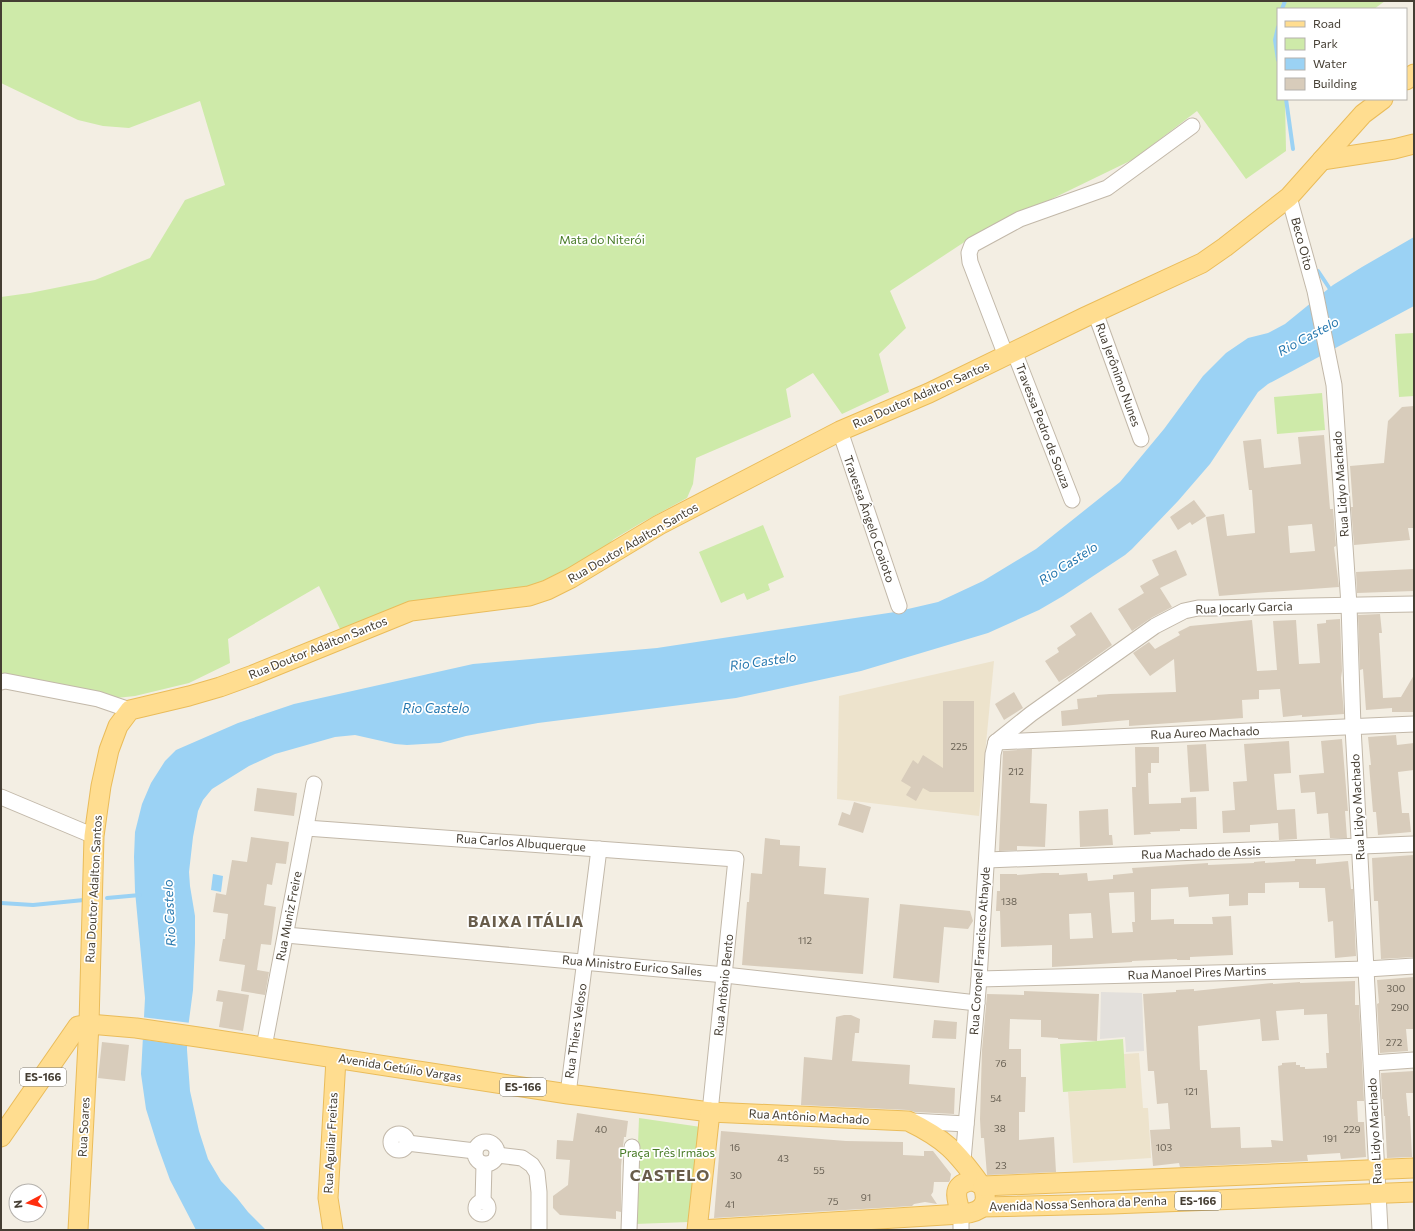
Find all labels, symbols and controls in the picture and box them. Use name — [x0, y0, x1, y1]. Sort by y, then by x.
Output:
legend — [1277, 8, 1407, 100]
text: Road — [1313, 16, 1341, 30]
text: Park — [1313, 36, 1339, 50]
text: Water — [1313, 56, 1347, 70]
text: Building — [1313, 76, 1357, 90]
street label: Beco Oito — [1289, 216, 1317, 272]
park label: Mata do Niterói — [559, 232, 645, 246]
water label: Rio Castelo — [1275, 313, 1342, 359]
street label: Rua Jerônimo Nunes — [1093, 321, 1144, 429]
street label: Rua Doutor Adalton Santos — [850, 358, 991, 431]
street label: Travessa Pedro de Souza — [1014, 361, 1074, 490]
street label: Rua Lidyo Machado — [1329, 430, 1351, 538]
street label: Travessa Ângelo Coaioto — [842, 453, 898, 584]
street label: Rua Doutor Adalton Santos — [565, 499, 700, 585]
water label: Rio Castelo — [1036, 538, 1101, 588]
street label: Rua Jocarly Garcia — [1195, 598, 1293, 617]
street label: Rua Doutor Adalton Santos — [246, 613, 389, 681]
water label: Rio Castelo — [729, 648, 798, 674]
water label: Rio Castelo — [402, 700, 470, 716]
street label: Rua Aureo Machado — [1150, 723, 1260, 741]
house number: 225 — [951, 740, 968, 752]
street label: Rua Lidyo Machado — [1347, 754, 1367, 861]
house number: 212 — [1008, 765, 1024, 777]
street label: Rua Doutor Adalton Santos — [82, 815, 104, 963]
street label: Rua Carlos Albuquerque — [456, 830, 587, 854]
street label: Rua Machado de Assis — [1141, 843, 1261, 861]
street label: Rua Coronel Francisco Athayde — [966, 866, 992, 1035]
street label: Rua Muniz Freire — [272, 870, 304, 962]
water label: Rio Castelo — [159, 879, 179, 947]
house number: 138 — [1001, 895, 1017, 907]
district label: BAIXA ITÁLIA — [468, 911, 584, 930]
street label: Rua Antônio Bento — [711, 933, 735, 1037]
house number: 112 — [798, 934, 812, 946]
street label: Rua Ministro Eurico Salles — [561, 952, 703, 978]
street label: Rua Manoel Pires Martins — [1127, 963, 1267, 981]
street label: Rua Thiers Veloso — [561, 982, 589, 1079]
house number: 300 — [1387, 982, 1405, 994]
house number: 290 — [1391, 1001, 1409, 1013]
house number: 272 — [1386, 1036, 1403, 1048]
street label: Avenida Getúlio Vargas — [338, 1050, 463, 1084]
house number: 76 — [995, 1057, 1007, 1069]
road number: ES-166 — [20, 1068, 66, 1086]
road number: ES-166 — [500, 1078, 546, 1096]
street label: Rua Lidyo Machado — [1364, 1078, 1384, 1185]
house number: 121 — [1184, 1085, 1198, 1097]
street label: Rua Aguilar Freitas — [320, 1092, 340, 1194]
house number: 54 — [990, 1092, 1002, 1104]
street label: Rua Soares — [74, 1097, 92, 1157]
street label: Rua Antônio Machado — [748, 1106, 870, 1126]
house number: 38 — [994, 1122, 1006, 1134]
house number: 40 — [595, 1123, 607, 1135]
house number: 229 — [1343, 1123, 1361, 1135]
house number: 191 — [1323, 1132, 1337, 1144]
house number: 16 — [730, 1141, 740, 1153]
house number: 103 — [1156, 1141, 1173, 1153]
park label: Praça Três Irmãos — [619, 1145, 715, 1159]
house number: 43 — [777, 1152, 789, 1164]
house number: 23 — [995, 1159, 1007, 1171]
house number: 55 — [813, 1164, 825, 1176]
district label: CASTELO — [630, 1165, 710, 1184]
house number: 30 — [730, 1169, 742, 1181]
north arrow — [8, 1183, 48, 1223]
house number: 91 — [861, 1191, 871, 1203]
road number: ES-166 — [1175, 1192, 1221, 1210]
street label: Avenida Nossa Senhora da Penha — [989, 1193, 1167, 1213]
house number: 75 — [828, 1195, 839, 1207]
house number: 41 — [725, 1198, 735, 1210]
text: N — [11, 1199, 25, 1209]

